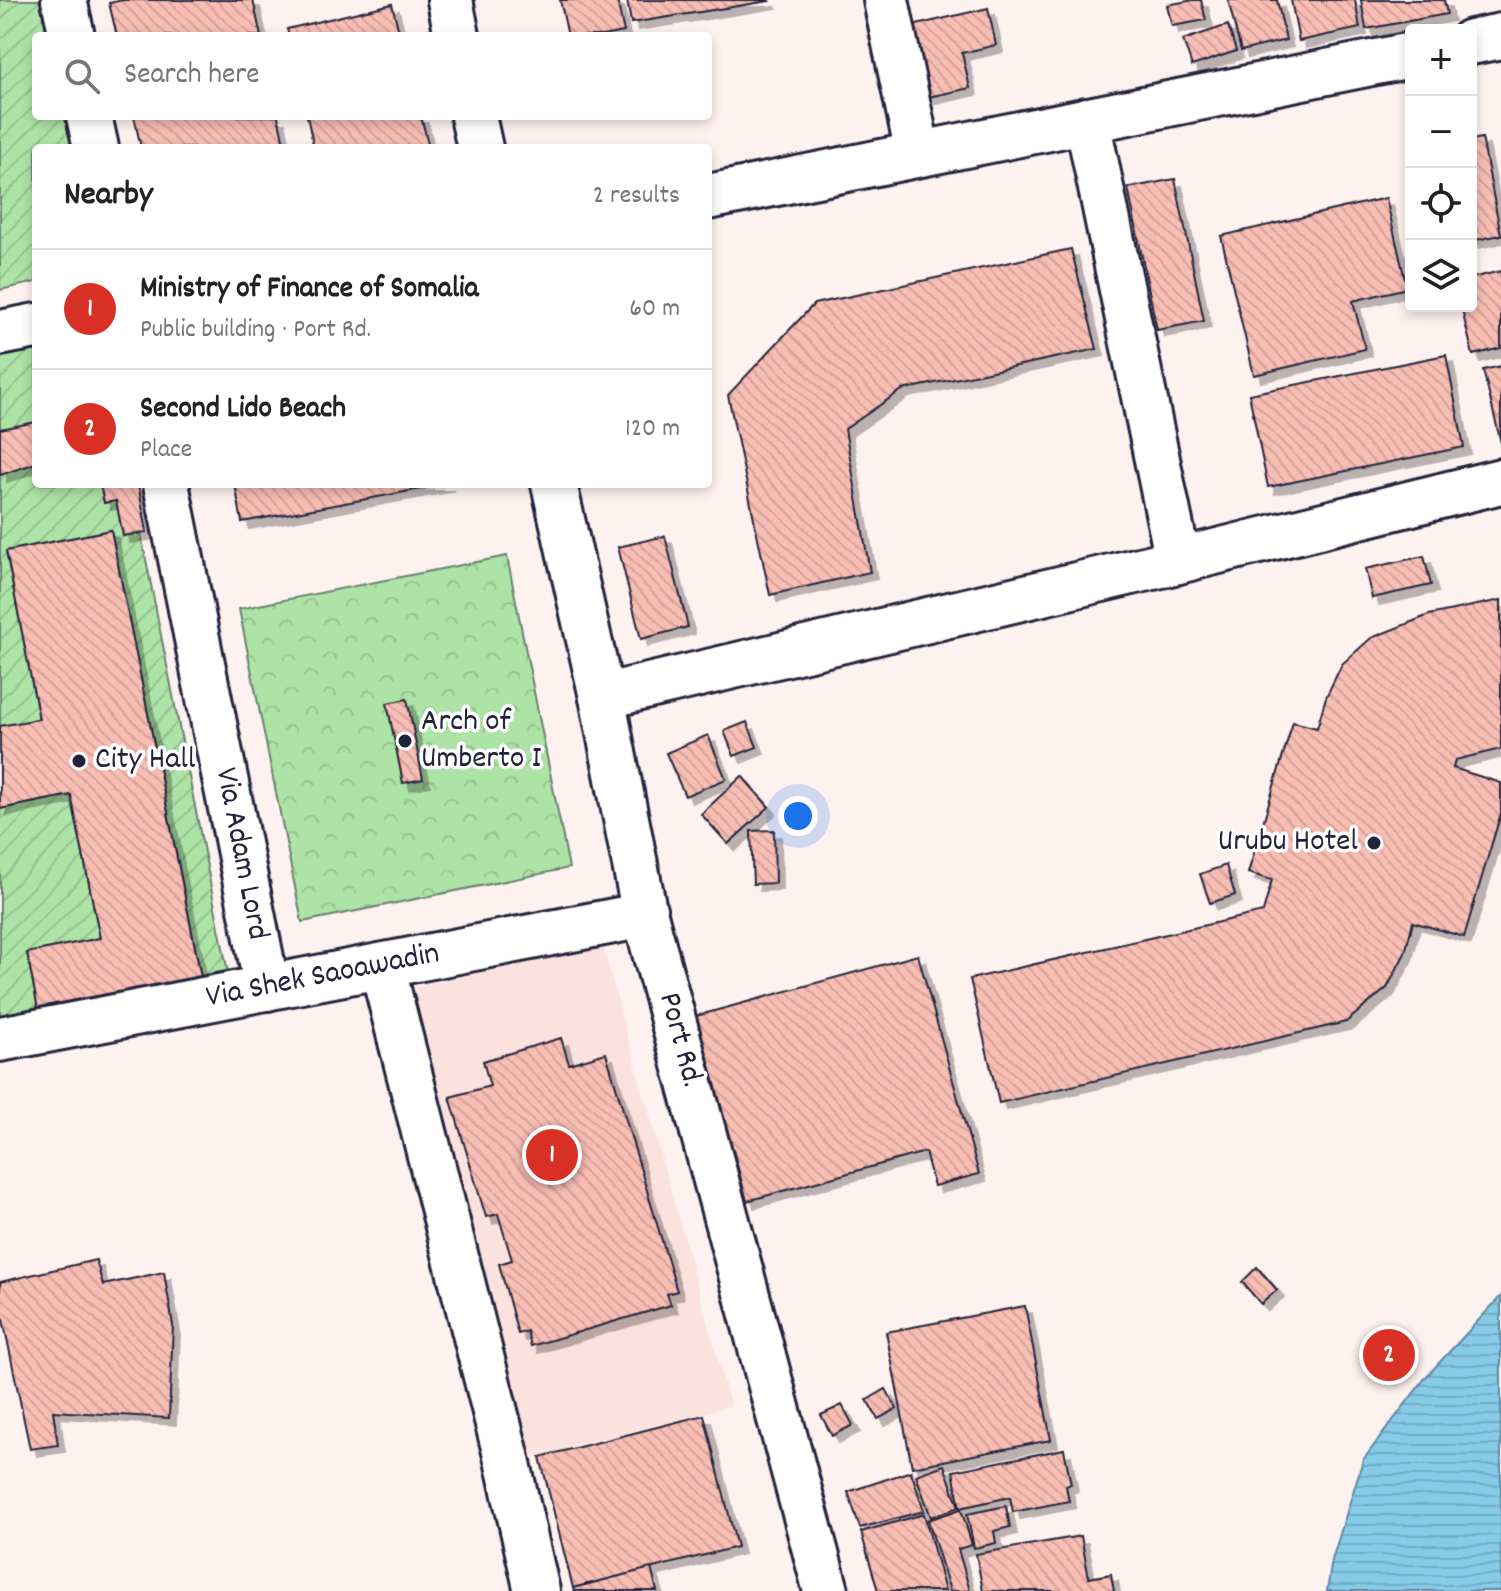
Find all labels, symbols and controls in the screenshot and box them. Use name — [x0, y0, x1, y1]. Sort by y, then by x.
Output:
map controls — [1405, 24, 1477, 312]
button: + — [1405, 24, 1477, 96]
search box — [32, 32, 712, 120]
icon: search — [60, 54, 104, 98]
text: Search here — [124, 55, 260, 98]
button: − — [1405, 96, 1477, 168]
button: locate — [1405, 168, 1477, 240]
text: Nearby — [64, 172, 153, 221]
text: 2 results — [593, 178, 680, 215]
button: layers — [1405, 240, 1477, 312]
text: Ministry of Finance of Somalia — [140, 269, 479, 312]
text: 1 — [87, 291, 93, 328]
text: 60 m — [629, 291, 680, 328]
text: Public building · Port Rd. — [140, 312, 371, 349]
text: Second Lido Beach — [140, 389, 346, 432]
text: 2 — [84, 411, 96, 448]
text: 120 m — [625, 411, 680, 448]
text: Place — [140, 432, 192, 469]
place label: Arch of Umberto I — [421, 700, 542, 783]
marker: Arch of Umberto I — [396, 732, 414, 750]
place label: City Hall — [95, 738, 196, 784]
marker: City Hall — [70, 752, 88, 770]
street label: Via Adam Lord — [201, 764, 279, 944]
your location — [778, 796, 818, 836]
place label: Urubu Hotel — [1218, 820, 1358, 866]
marker: Urubu Hotel — [1365, 834, 1383, 852]
street label: Via Shek Saoawadin — [203, 932, 443, 1022]
street label: Port Rd. — [644, 988, 714, 1092]
pin: 1 — [526, 1125, 578, 1185]
pin: 2 — [1363, 1325, 1415, 1385]

